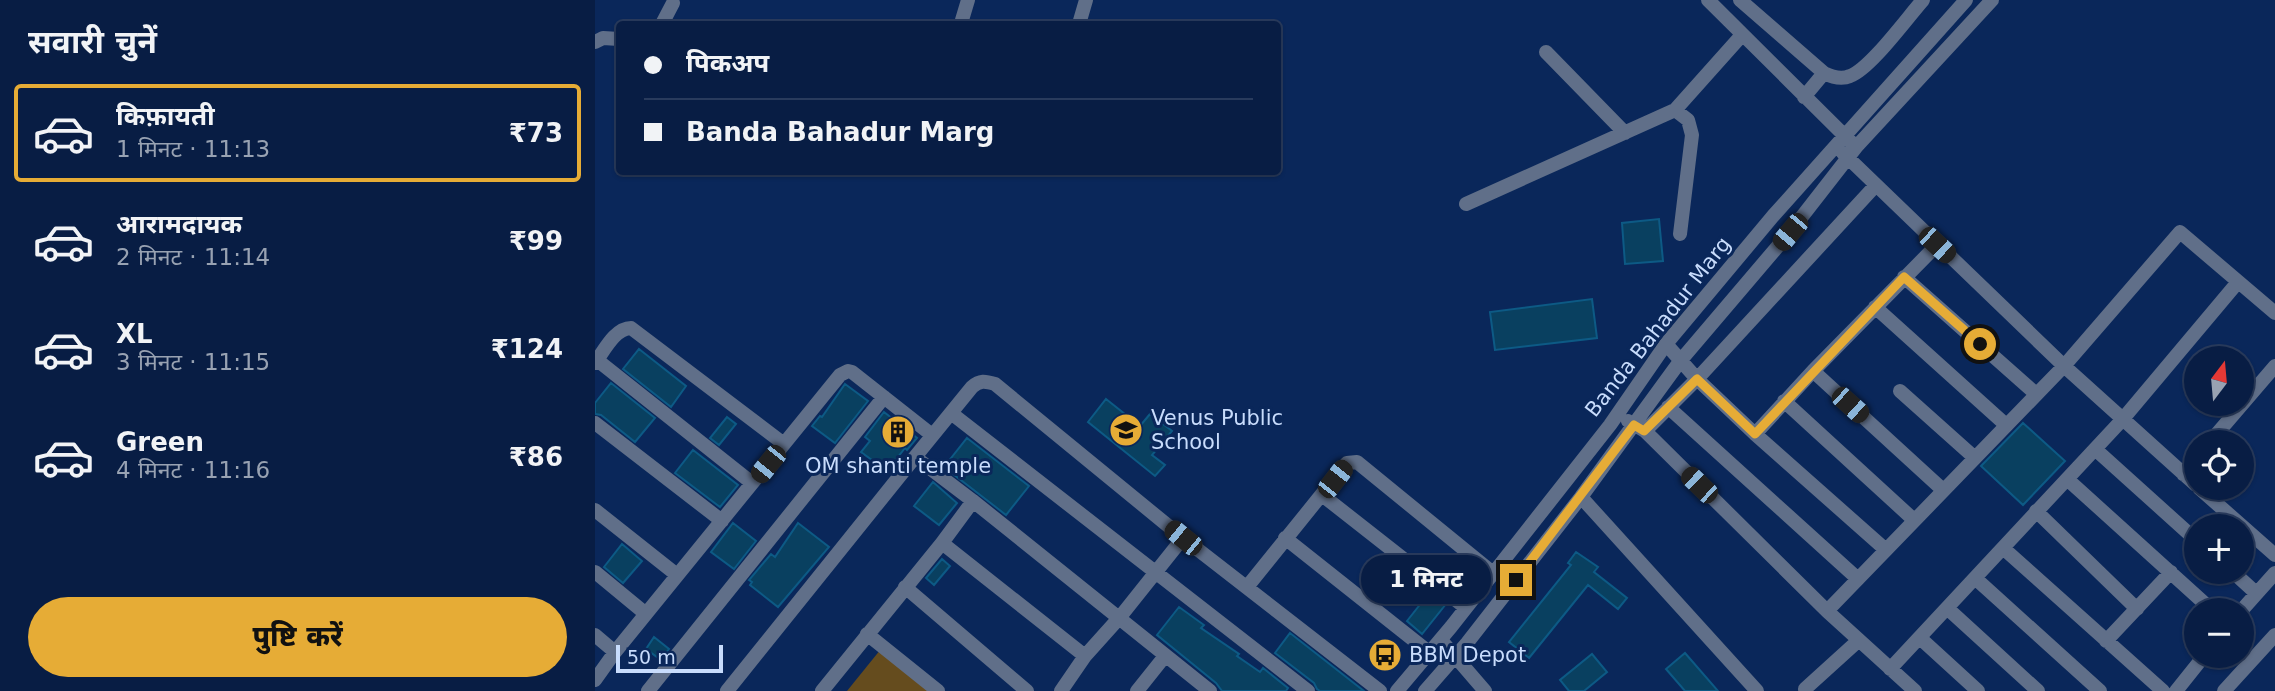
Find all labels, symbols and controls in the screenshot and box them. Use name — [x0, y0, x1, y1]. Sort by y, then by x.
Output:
text: सवारी चुनें — [28, 23, 157, 61]
text: पिकअप — [686, 48, 769, 78]
text: किफ़ायती — [116, 101, 215, 131]
icon: car — [32, 102, 95, 165]
text: Banda Bahadur Marg — [686, 117, 994, 147]
text: ₹73 — [509, 118, 563, 148]
text: 1 मिनट · 11:13 — [116, 136, 270, 162]
text: आरामदायक — [116, 209, 242, 239]
car — [1769, 209, 1812, 255]
icon: car — [32, 210, 95, 273]
car — [1915, 223, 1960, 267]
text: ₹99 — [509, 226, 563, 256]
street label: Banda Bahadur Marg — [1580, 232, 1736, 422]
text: 2 मिनट · 11:14 — [116, 244, 270, 270]
icon: car — [32, 318, 95, 381]
text: XL — [116, 319, 153, 349]
route start — [1964, 328, 1996, 360]
text: ₹124 — [491, 334, 563, 364]
north arrow — [2184, 346, 2254, 416]
map controls — [2184, 346, 2254, 668]
text: 3 मिनट · 11:15 — [116, 349, 270, 375]
car — [1828, 383, 1873, 427]
place label: Venus Public School — [1151, 406, 1283, 454]
school or university icon: Venus Public School — [1107, 411, 1145, 449]
building icon: OM shanti temple — [879, 413, 917, 451]
icon: car — [32, 426, 95, 489]
text: Green — [116, 427, 204, 457]
button: locate — [2184, 430, 2254, 500]
car — [747, 441, 790, 487]
text: ₹86 — [509, 442, 563, 472]
place label: OM shanti temple — [805, 454, 991, 478]
car — [1314, 456, 1357, 502]
text: 4 मिनट · 11:16 — [116, 457, 270, 483]
car — [1677, 463, 1722, 507]
button: + — [2184, 514, 2254, 584]
car — [1161, 517, 1206, 559]
callout: 1 मिनट — [1362, 556, 1492, 604]
route end — [1500, 564, 1532, 596]
text: 1 मिनट — [1389, 566, 1463, 592]
button: पुष्टि करें — [28, 597, 567, 677]
button: − — [2184, 598, 2254, 668]
bus stop icon: BBM Depot — [1366, 636, 1404, 674]
scale bar — [616, 642, 723, 674]
place label: BBM Depot — [1409, 643, 1526, 667]
text: 50 m — [627, 646, 676, 668]

